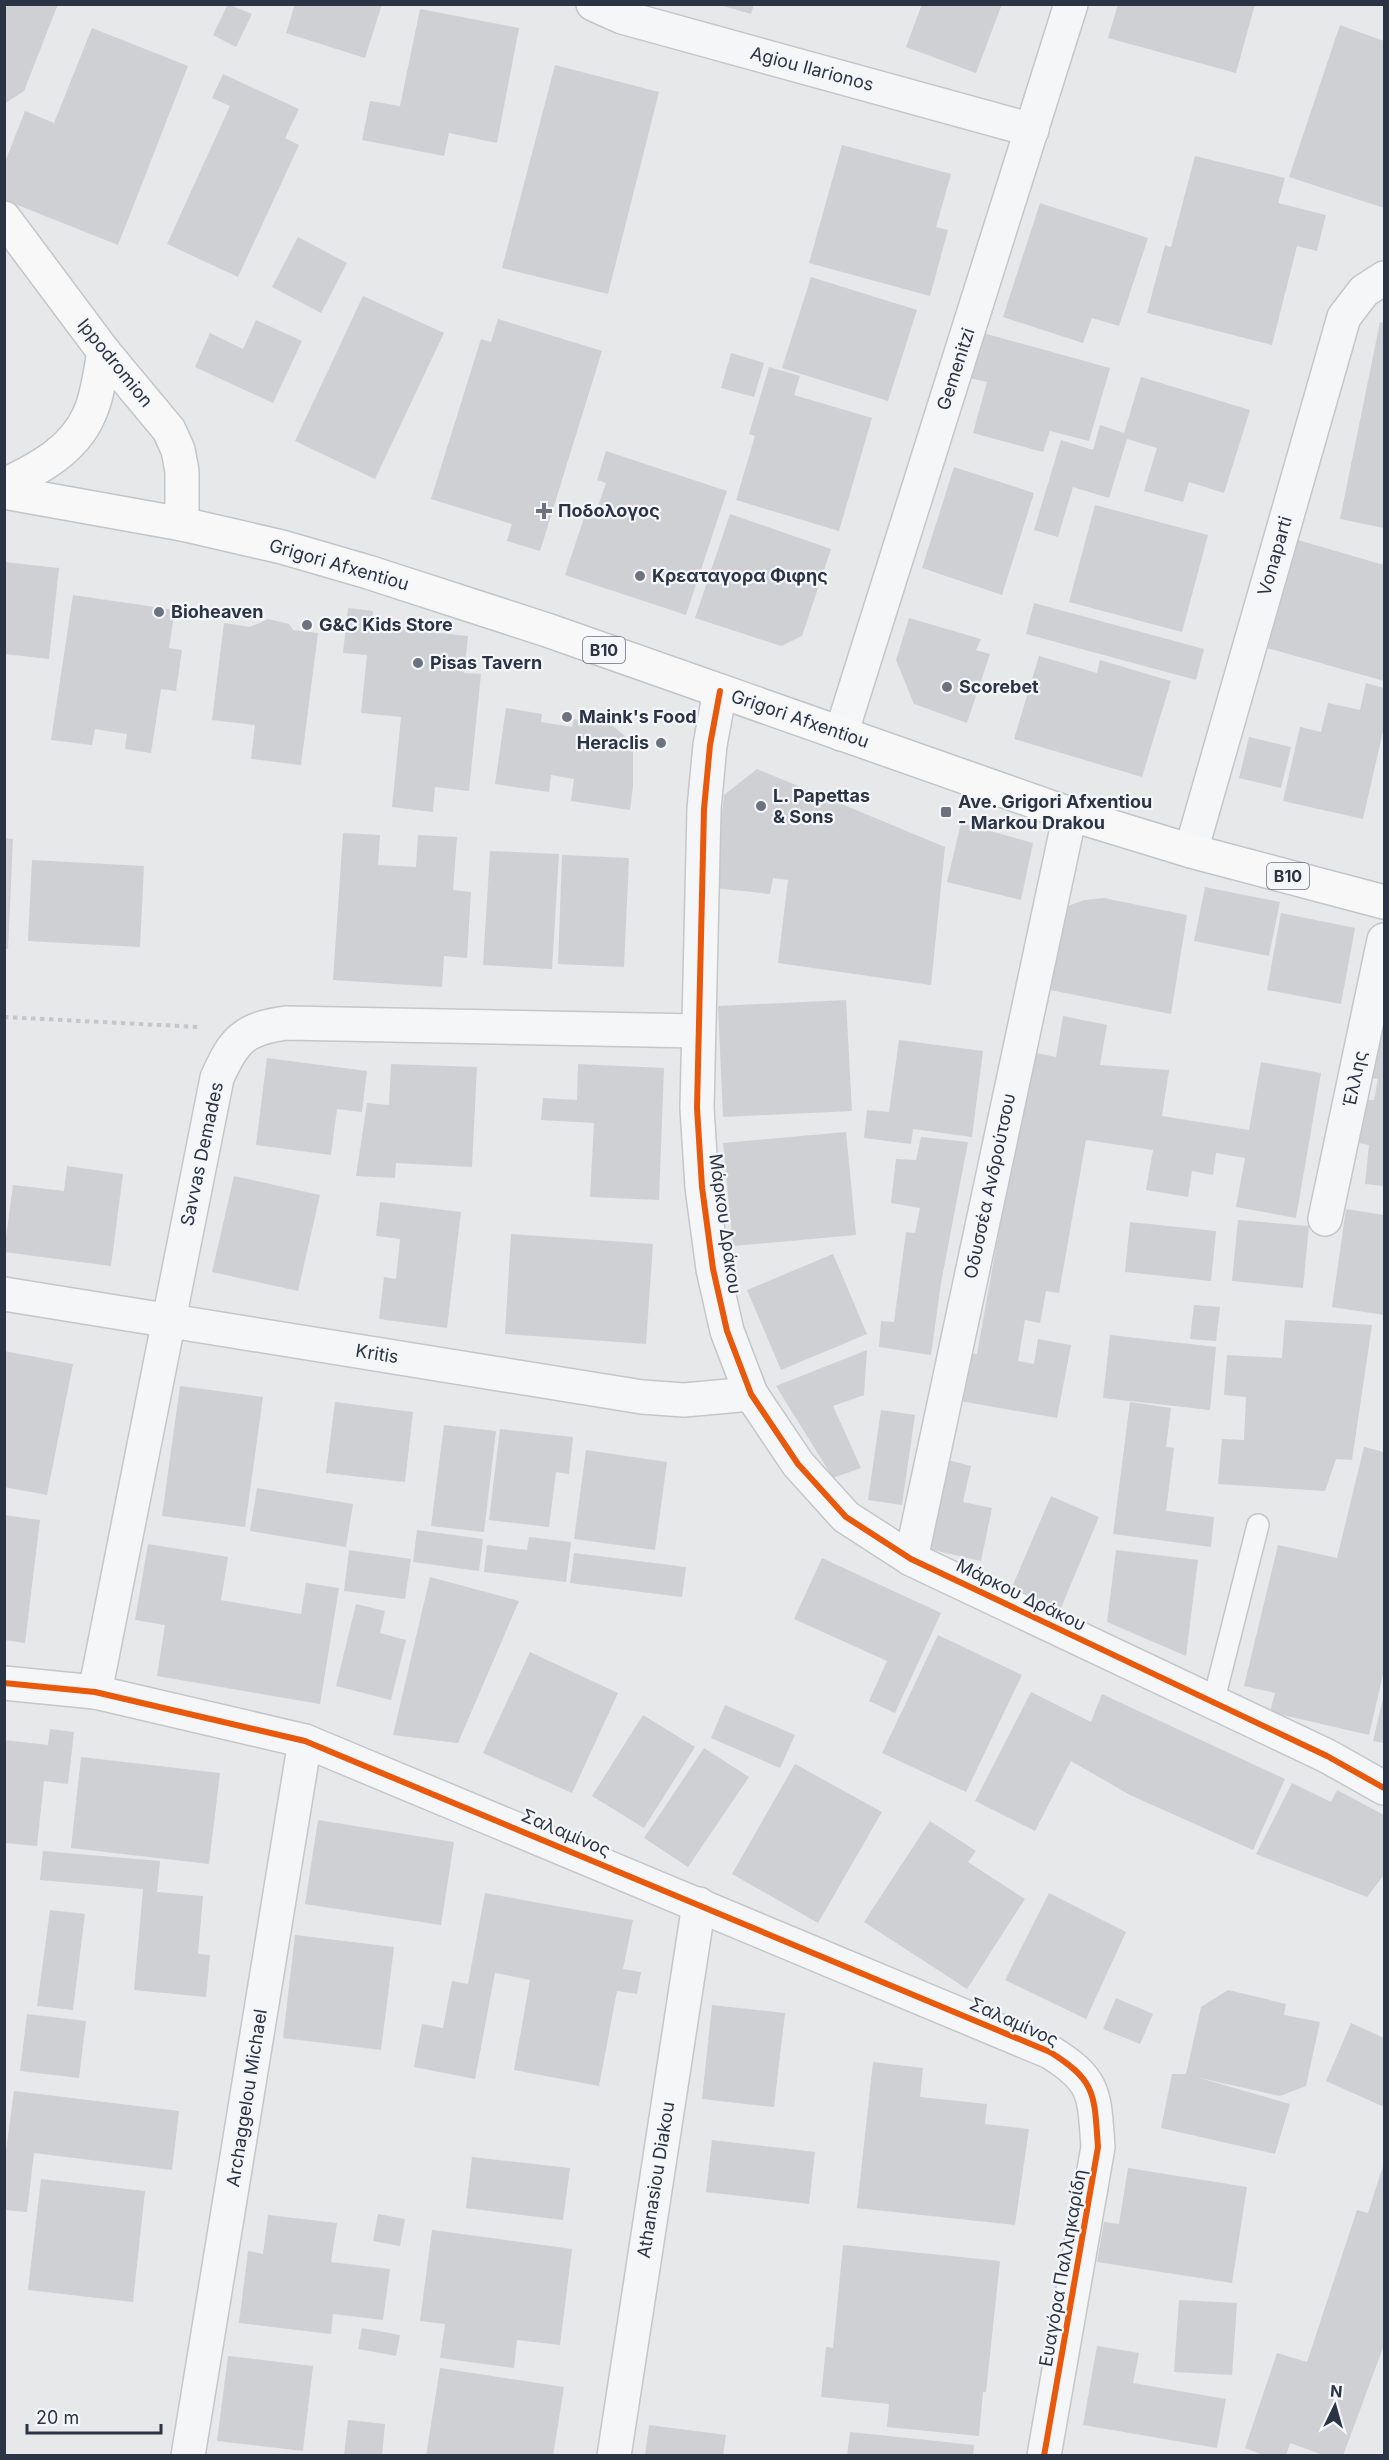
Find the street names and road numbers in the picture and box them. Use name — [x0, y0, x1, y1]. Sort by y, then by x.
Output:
street label: Agiou Ilarionos — [748, 42, 876, 95]
street label: Ippodromion — [73, 314, 157, 411]
street label: Gemenitzi — [932, 325, 979, 413]
street label: Vonaparti — [1253, 514, 1296, 598]
street label: Grigori Afxentiou — [267, 535, 411, 595]
road number: B10 — [583, 637, 625, 663]
street label: Grigori Afxentiou — [728, 685, 872, 752]
road number: B10 — [1267, 863, 1309, 889]
street label: Έλλης — [1338, 1049, 1371, 1109]
street label: Savvas Demades — [176, 1080, 227, 1228]
street label: Οδυσσέα Ανδρούτσου — [960, 1091, 1019, 1280]
street label: Μάρκου Δράκου — [705, 1152, 746, 1295]
street label: Kritis — [354, 1340, 400, 1367]
street label: Μάρκου Δράκου — [953, 1554, 1089, 1635]
street label: Σαλαμίνος — [519, 1804, 614, 1861]
street label: Σαλαμίνος — [967, 1993, 1062, 2050]
street label: Archaggelou Michael — [222, 2007, 271, 2188]
street label: Athanasiou Diakou — [633, 2100, 678, 2260]
street label: Ευαγόρα Παλληκαρίδη — [1035, 2168, 1090, 2368]

